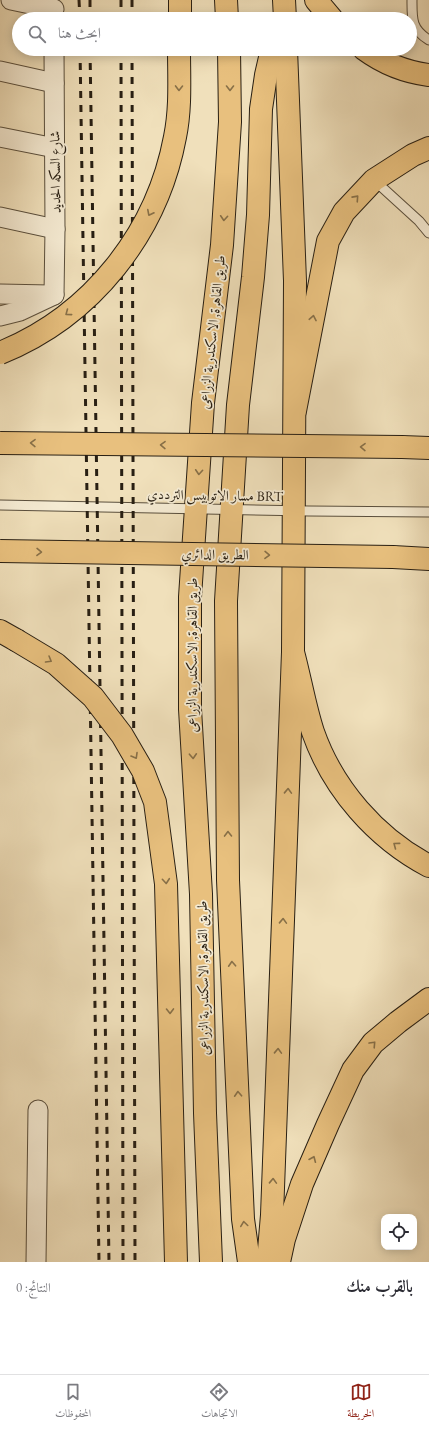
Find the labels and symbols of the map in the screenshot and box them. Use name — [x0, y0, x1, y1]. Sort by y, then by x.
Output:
one-way arrow — [175, 85, 183, 91]
one-way arrow — [226, 85, 234, 91]
street label: شارع السكه الحديد — [45, 131, 68, 213]
one-way arrow — [351, 196, 358, 203]
one-way arrow — [147, 209, 155, 217]
one-way arrow — [219, 215, 228, 221]
street label: طريق القاهرة, الاسكندرية الزراعى — [195, 254, 229, 410]
one-way arrow — [66, 308, 73, 315]
one-way arrow — [308, 315, 316, 321]
one-way arrow — [30, 439, 36, 447]
one-way arrow — [160, 441, 166, 449]
one-way arrow — [360, 443, 366, 451]
one-way arrow — [194, 469, 203, 475]
street label: مسار الاتوبيس الترددي BRT — [147, 485, 284, 508]
street label: الطريق الدائري — [181, 544, 249, 567]
one-way arrow — [36, 548, 42, 556]
one-way arrow — [264, 551, 270, 559]
street label: طريق القاهرة, الاسكندرية الزراعى — [183, 578, 201, 732]
one-way arrow — [45, 655, 53, 662]
one-way arrow — [130, 752, 137, 759]
one-way arrow — [188, 753, 197, 759]
one-way arrow — [284, 788, 292, 794]
one-way arrow — [224, 831, 232, 837]
one-way arrow — [393, 842, 400, 850]
one-way arrow — [161, 878, 170, 884]
street label: طريق القاهرة, الاسكندرية الزراعى — [193, 900, 213, 1056]
one-way arrow — [279, 918, 288, 924]
one-way arrow — [228, 961, 236, 967]
one-way arrow — [166, 1008, 174, 1014]
one-way arrow — [368, 1042, 375, 1049]
one-way arrow — [274, 1048, 283, 1054]
one-way arrow — [233, 1091, 242, 1097]
one-way arrow — [308, 1155, 316, 1163]
one-way arrow — [269, 1178, 278, 1184]
one-way arrow — [240, 1220, 249, 1227]

